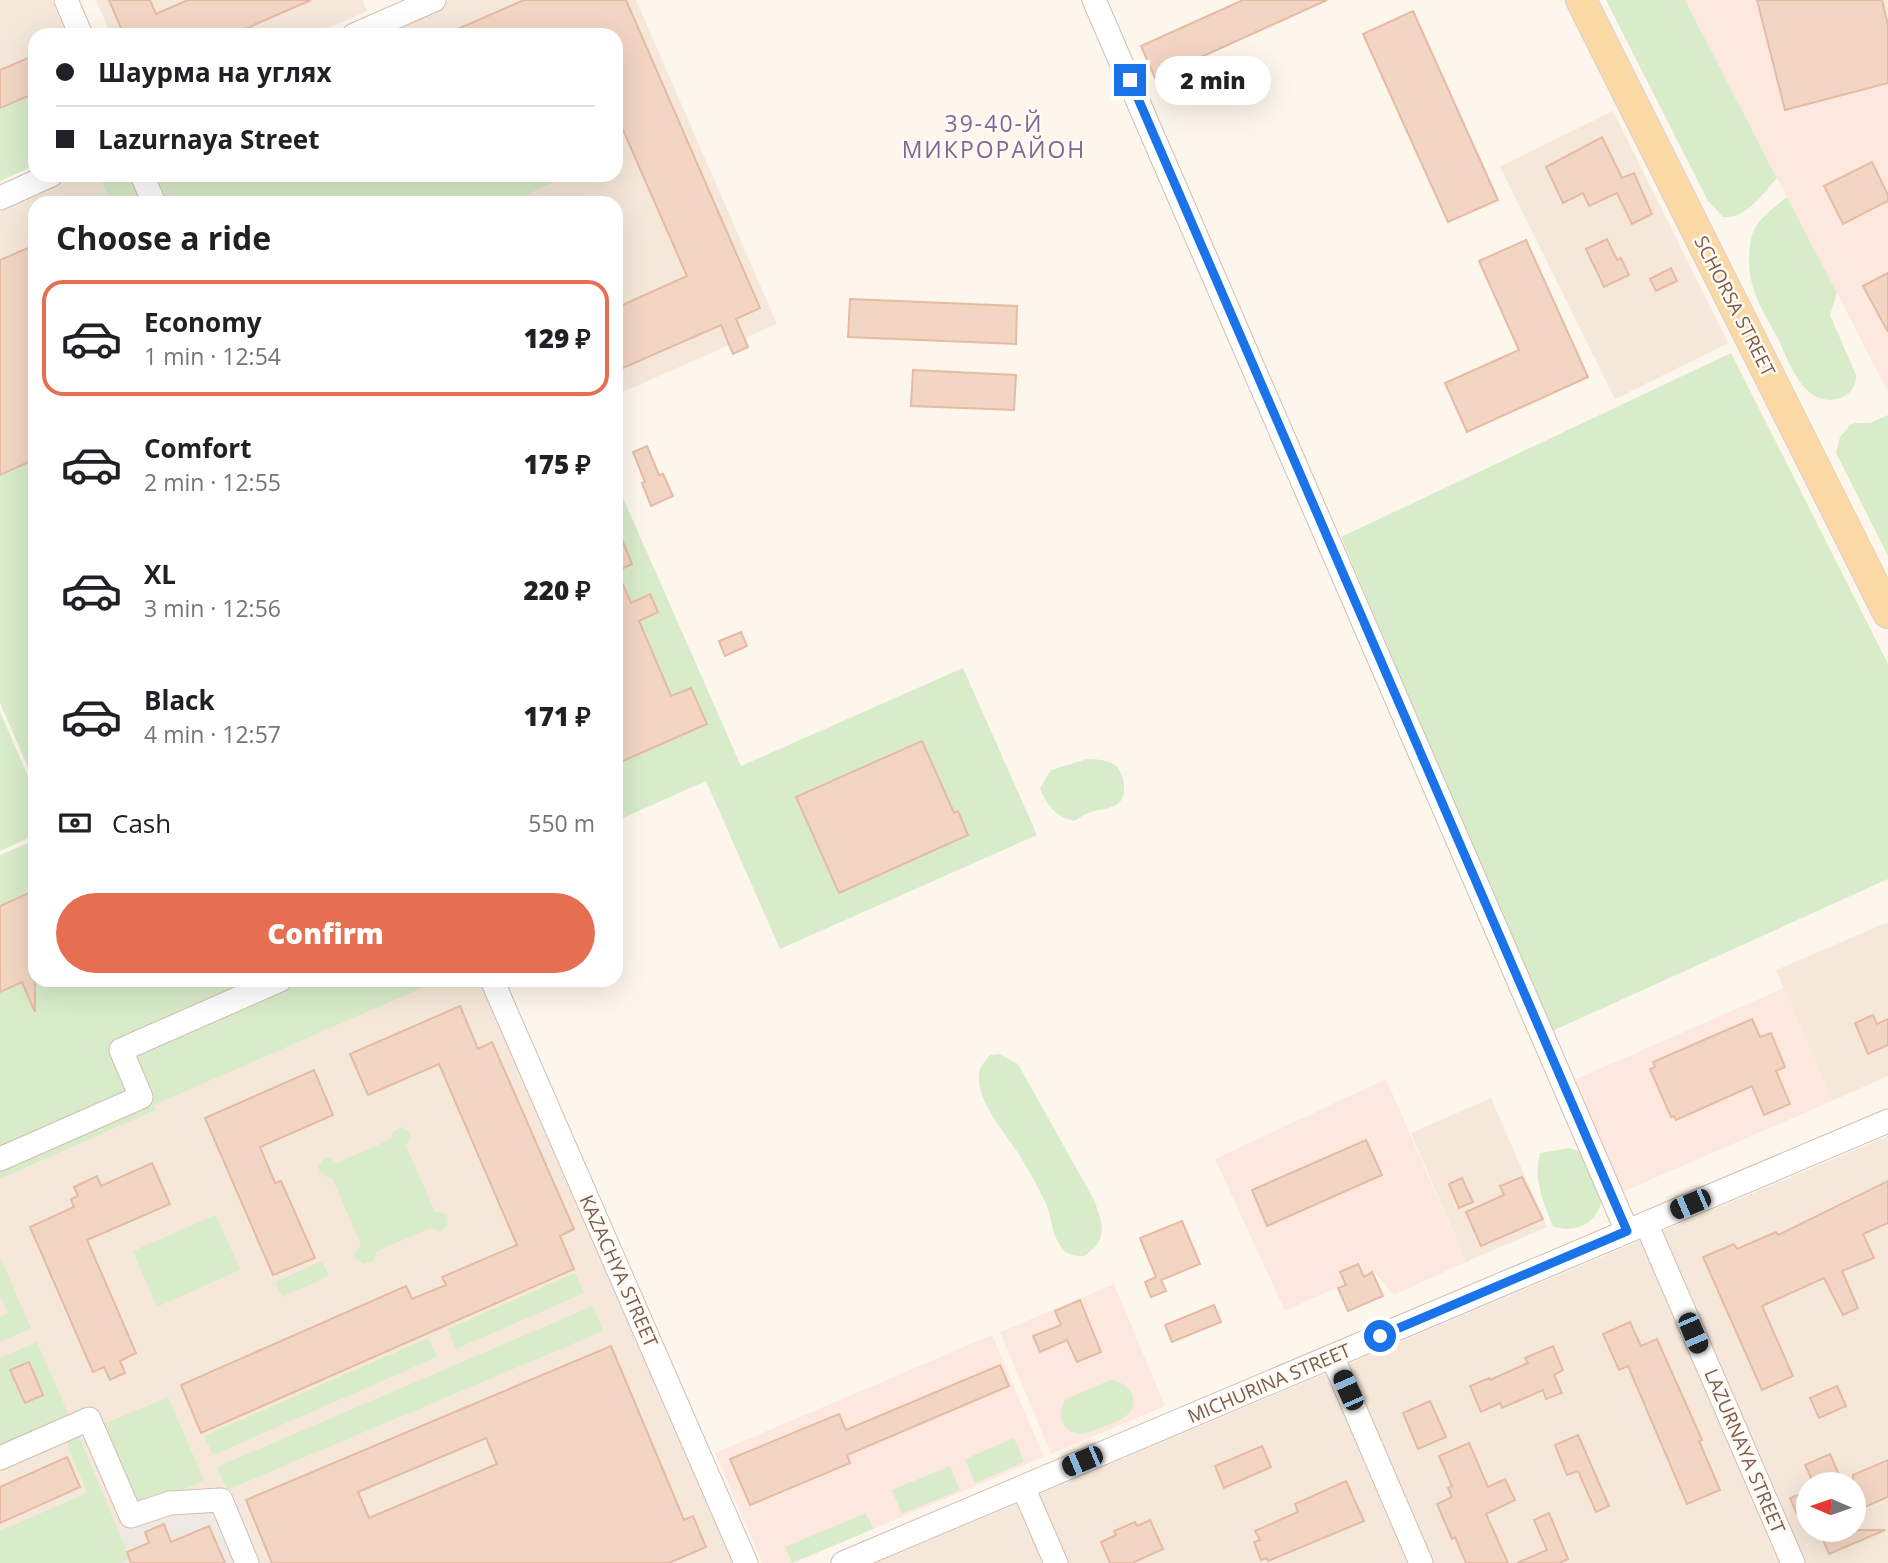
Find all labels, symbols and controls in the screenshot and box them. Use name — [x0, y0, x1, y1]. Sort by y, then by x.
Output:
text: Шаурма на углях — [98, 54, 332, 90]
callout: 2 min — [1154, 56, 1270, 104]
route end — [1114, 64, 1146, 96]
text: 2 min — [1180, 64, 1246, 96]
district label: 39-40-Й МИКРОРАЙОН — [902, 107, 1086, 165]
text: Lazurnaya Street — [98, 121, 319, 157]
text: Choose a ride — [56, 216, 271, 259]
street label: SCHORSA STREET — [1688, 231, 1782, 381]
text: Economy — [144, 304, 262, 340]
icon: car — [60, 307, 123, 370]
text: 129 ₽ — [523, 320, 591, 356]
text: 1 min · 12:54 — [144, 340, 281, 372]
text: Comfort — [144, 430, 251, 466]
icon: car — [60, 433, 123, 496]
text: 175 ₽ — [523, 446, 591, 482]
text: 2 min · 12:55 — [144, 466, 281, 498]
text: XL — [144, 556, 176, 592]
icon: car — [60, 559, 123, 622]
text: 220 ₽ — [523, 572, 591, 608]
text: 3 min · 12:56 — [144, 592, 281, 624]
text: Black — [144, 682, 215, 718]
icon: car — [60, 685, 123, 748]
text: 171 ₽ — [523, 698, 591, 734]
text: 4 min · 12:57 — [144, 718, 281, 750]
icon: cash — [56, 804, 94, 842]
text: Cash — [112, 805, 171, 841]
text: 550 m — [528, 807, 595, 839]
button: Confirm — [56, 893, 595, 973]
car — [1667, 1186, 1714, 1222]
street label: KAZACHYA STREET — [574, 1191, 665, 1352]
car — [1676, 1310, 1711, 1356]
route start — [1364, 1320, 1396, 1352]
street label: MICHURINA STREET — [1184, 1337, 1355, 1429]
street label: LAZURNAYA STREET — [1699, 1365, 1792, 1538]
car — [1330, 1367, 1367, 1413]
car — [1059, 1443, 1106, 1479]
north arrow — [1796, 1472, 1866, 1542]
map controls — [1796, 1472, 1866, 1542]

